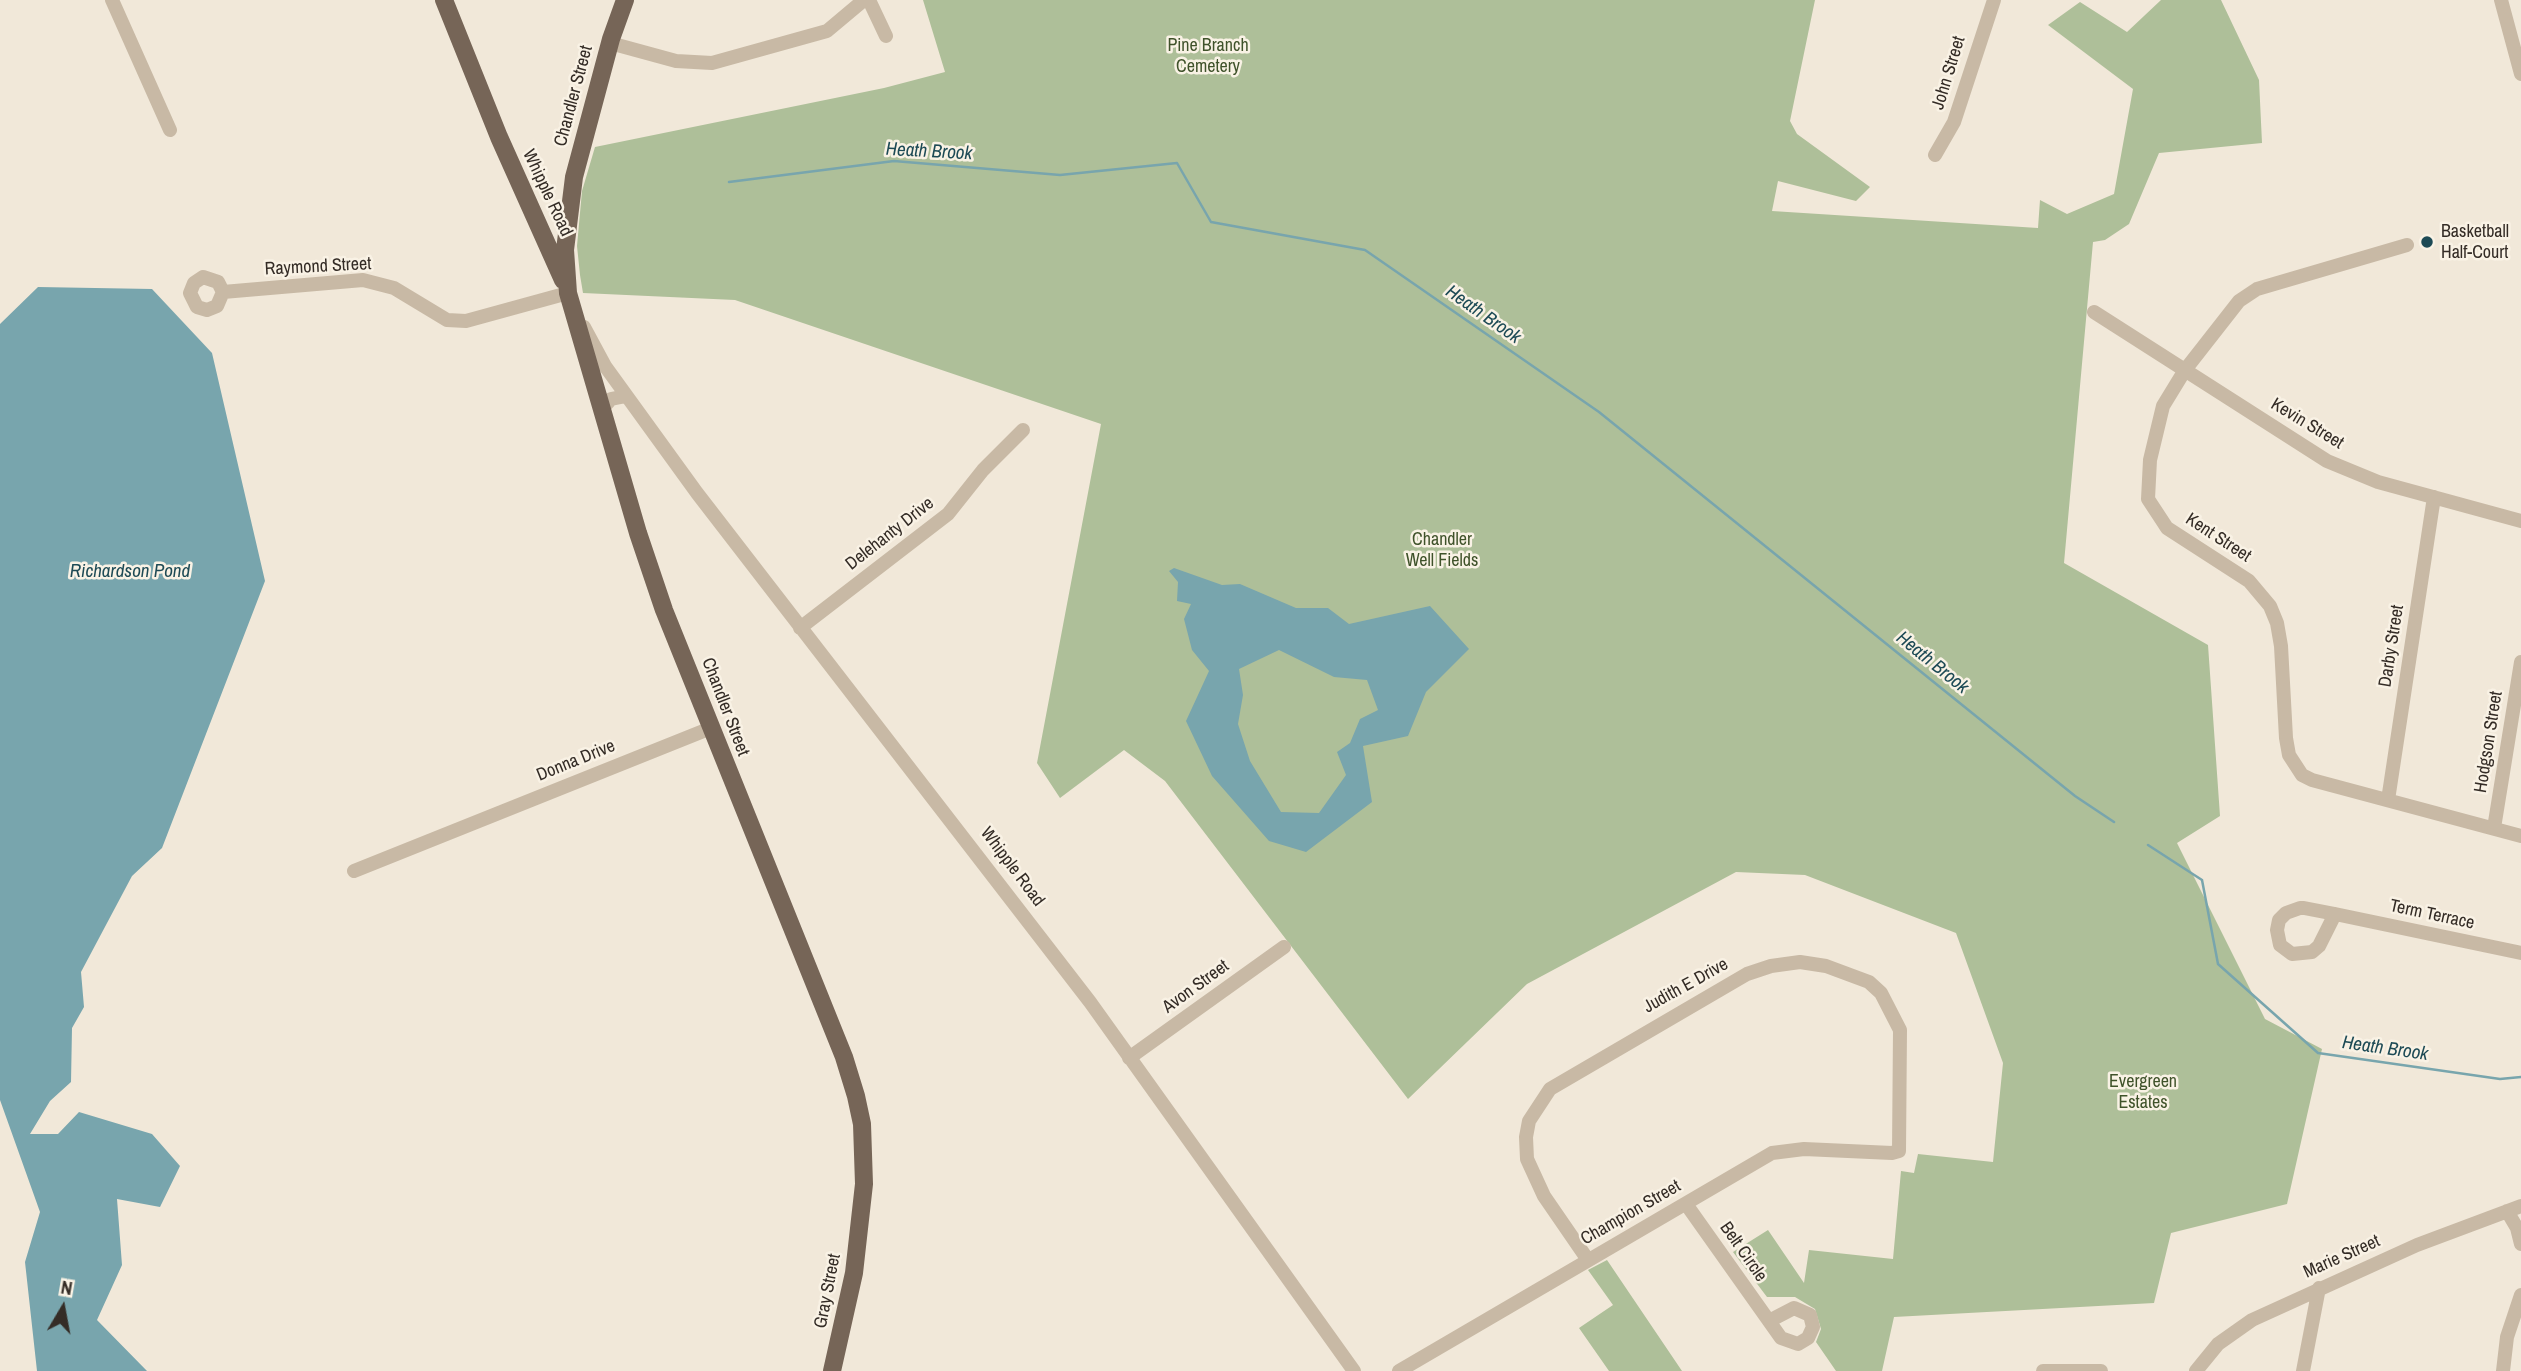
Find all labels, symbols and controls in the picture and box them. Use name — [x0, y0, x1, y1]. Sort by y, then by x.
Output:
street label: John Street — [1928, 34, 1970, 112]
park label: Pine Branch Cemetery — [1167, 35, 1249, 78]
street label: Chandler Street — [550, 43, 598, 149]
water label: Heath Brook — [885, 138, 973, 166]
street label: Whipple Road — [517, 146, 577, 240]
place label: Basketball Half-Court — [2441, 221, 2509, 264]
marker: Basketball Half-Court — [2419, 234, 2435, 250]
street label: Raymond Street — [264, 253, 372, 281]
water label: Heath Brook — [1441, 281, 1525, 349]
street label: Kevin Street — [2267, 394, 2347, 454]
street label: Delehanty Drive — [842, 493, 938, 575]
street label: Kent Street — [2181, 509, 2255, 567]
park label: Chandler Well Fields — [1406, 529, 1478, 572]
water label: Richardson Pond — [70, 561, 190, 583]
street label: Darby Street — [2375, 603, 2409, 689]
water label: Heath Brook — [1891, 627, 1973, 699]
street label: Chandler Street — [696, 655, 754, 759]
street label: Hodgson Street — [2470, 690, 2508, 794]
street label: Donna Drive — [534, 735, 618, 787]
street label: Whipple Road — [975, 823, 1049, 911]
street label: Term Terrace — [2388, 895, 2476, 935]
street label: Judith E Drive — [1640, 954, 1732, 1018]
street label: Avon Street — [1159, 956, 1233, 1018]
water label: Heath Brook — [2341, 1032, 2429, 1066]
park label: Evergreen Estates — [2109, 1071, 2177, 1114]
street label: Champion Street — [1577, 1176, 1685, 1250]
street label: Belt Circle — [1715, 1218, 1771, 1286]
street label: Marie Street — [2301, 1231, 2383, 1283]
street label: Gray Street — [810, 1252, 846, 1330]
north arrow — [28, 1273, 98, 1343]
text: N — [59, 1274, 74, 1301]

